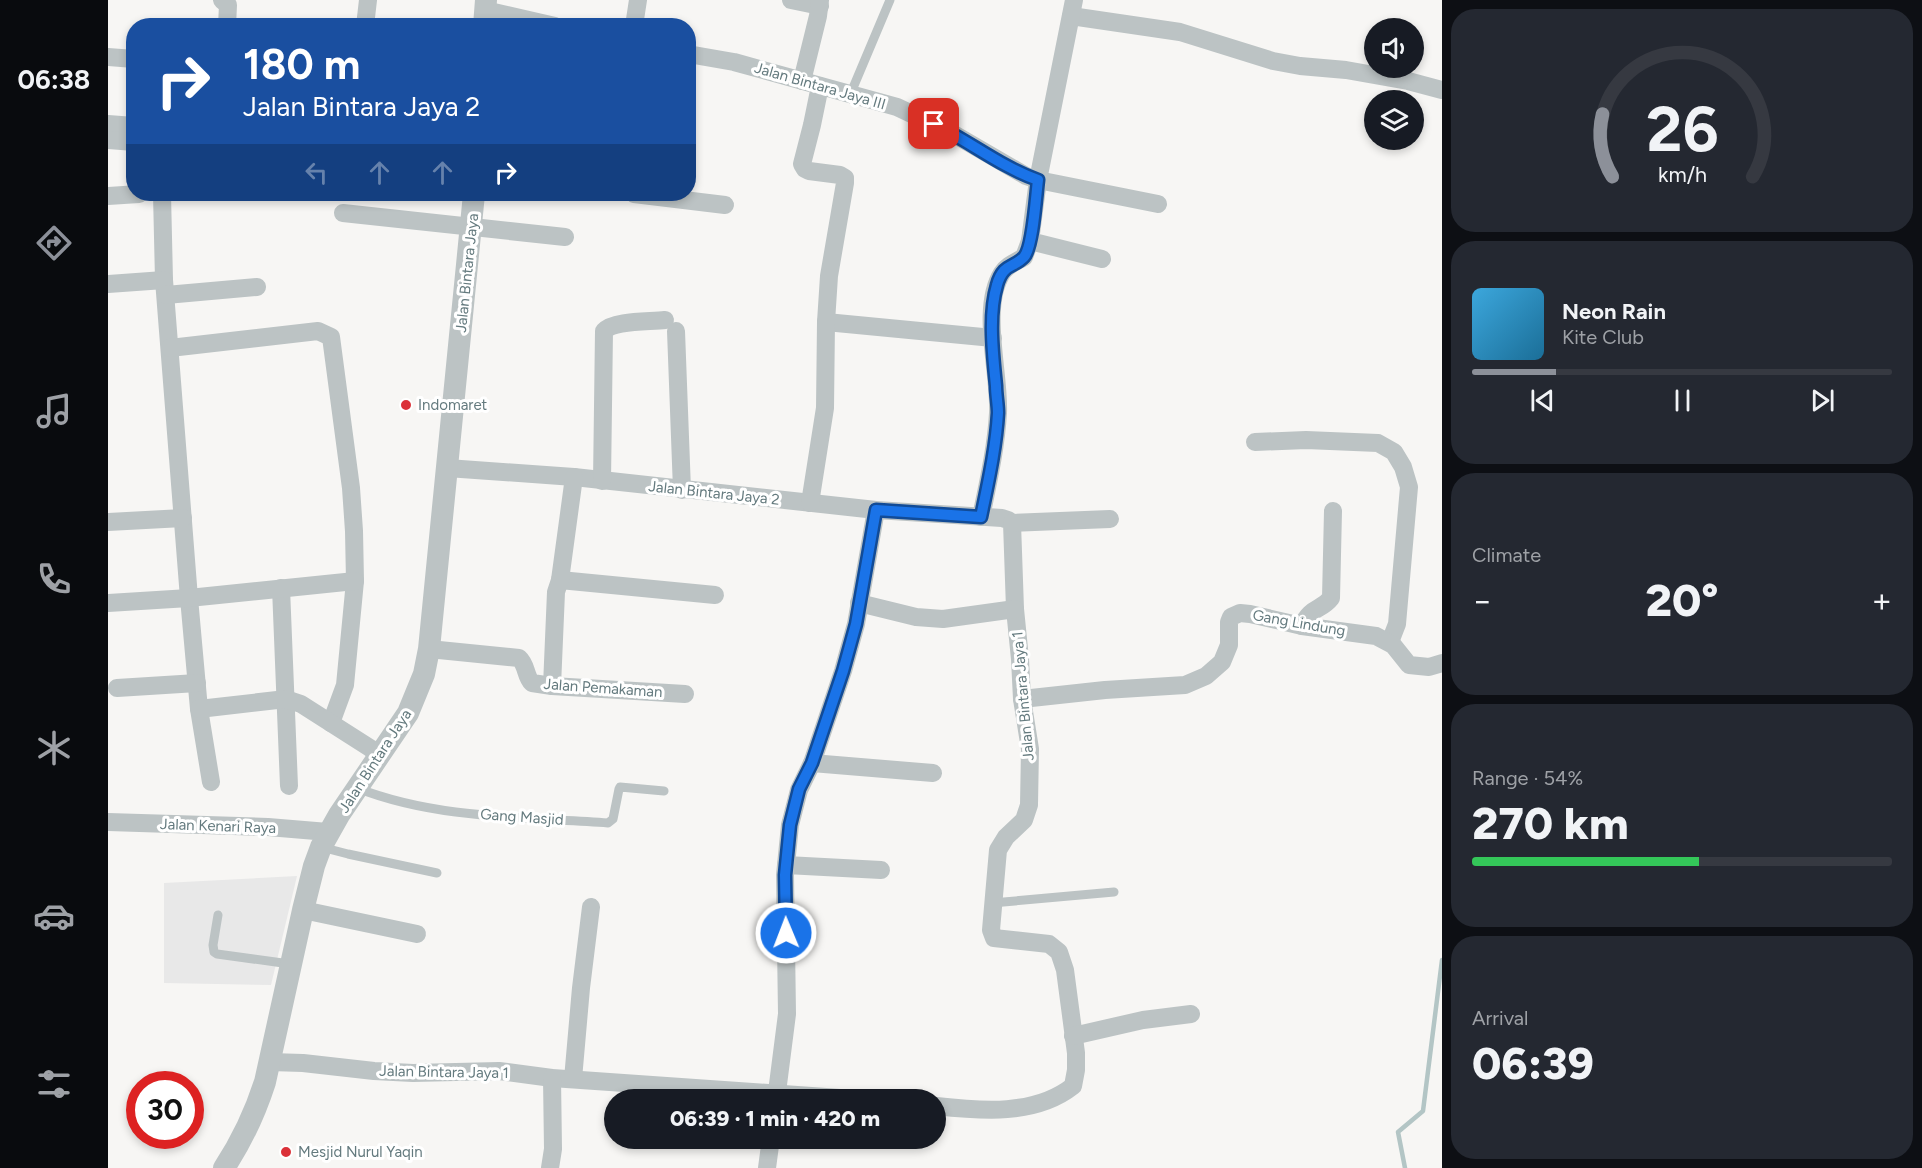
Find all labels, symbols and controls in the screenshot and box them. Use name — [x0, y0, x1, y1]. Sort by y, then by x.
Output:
map controls — [1364, 18, 1424, 150]
button: sound — [1364, 18, 1424, 78]
text: 180 m — [243, 39, 360, 90]
icon: right — [144, 42, 222, 120]
street label: Jalan Bintara Jaya III — [752, 59, 888, 113]
text: 06:38 — [18, 63, 90, 96]
text: Jalan Bintara Jaya 2 — [243, 90, 480, 123]
button: layers — [1364, 90, 1424, 150]
text: 26 — [1646, 93, 1718, 168]
pin — [908, 98, 959, 149]
icon: arrive — [917, 107, 950, 140]
icon: left — [300, 156, 333, 189]
icon: ahead — [363, 156, 396, 189]
icon: ahead — [426, 156, 459, 189]
icon: right — [489, 156, 522, 189]
text: km/h — [1658, 163, 1706, 188]
street label: Jalan Bintara Jaya — [452, 213, 482, 333]
icon: directions — [33, 222, 75, 264]
text: Neon Rain — [1562, 298, 1666, 325]
text: Kite Club — [1562, 325, 1644, 349]
icon: previous — [1526, 384, 1559, 417]
icon: pause — [1666, 384, 1699, 417]
icon: next — [1806, 384, 1839, 417]
icon: music — [33, 390, 75, 432]
place label: Indomaret — [418, 396, 488, 414]
marker: Indomaret — [399, 398, 413, 412]
street label: Jalan Bintara Jaya 2 — [647, 477, 781, 509]
text: Climate — [1472, 543, 1541, 567]
icon: phone — [33, 558, 75, 600]
text: 20° — [1645, 573, 1719, 627]
text: − — [1472, 581, 1493, 620]
text: + — [1871, 581, 1892, 620]
street label: Gang Lindung — [1251, 606, 1347, 640]
street label: Jalan Bintara Jaya 1 — [1008, 631, 1038, 761]
street label: Jalan Pemakaman — [543, 675, 663, 701]
street label: Jalan Bintara Jaya — [335, 706, 415, 816]
icon: climate — [33, 727, 75, 769]
text: Range · 54% — [1472, 766, 1583, 790]
text: 270 km — [1472, 796, 1629, 850]
street label: Gang Masjid — [480, 805, 564, 829]
street label: Jalan Kenari Raya — [160, 815, 276, 837]
icon: car — [33, 895, 75, 937]
position arrow — [754, 901, 818, 965]
text: Arrival — [1472, 1006, 1528, 1030]
text: 06:39 — [1472, 1036, 1594, 1090]
street label: Jalan Bintara Jaya 1 — [379, 1062, 509, 1082]
icon: filters — [33, 1063, 75, 1105]
speed limit sign: 30 — [126, 1071, 204, 1149]
text: 06:39 · 1 min · 420 m — [670, 1105, 880, 1132]
place label: Mesjid Nurul Yaqin — [298, 1143, 423, 1161]
marker: Mesjid Nurul Yaqin — [279, 1145, 293, 1159]

